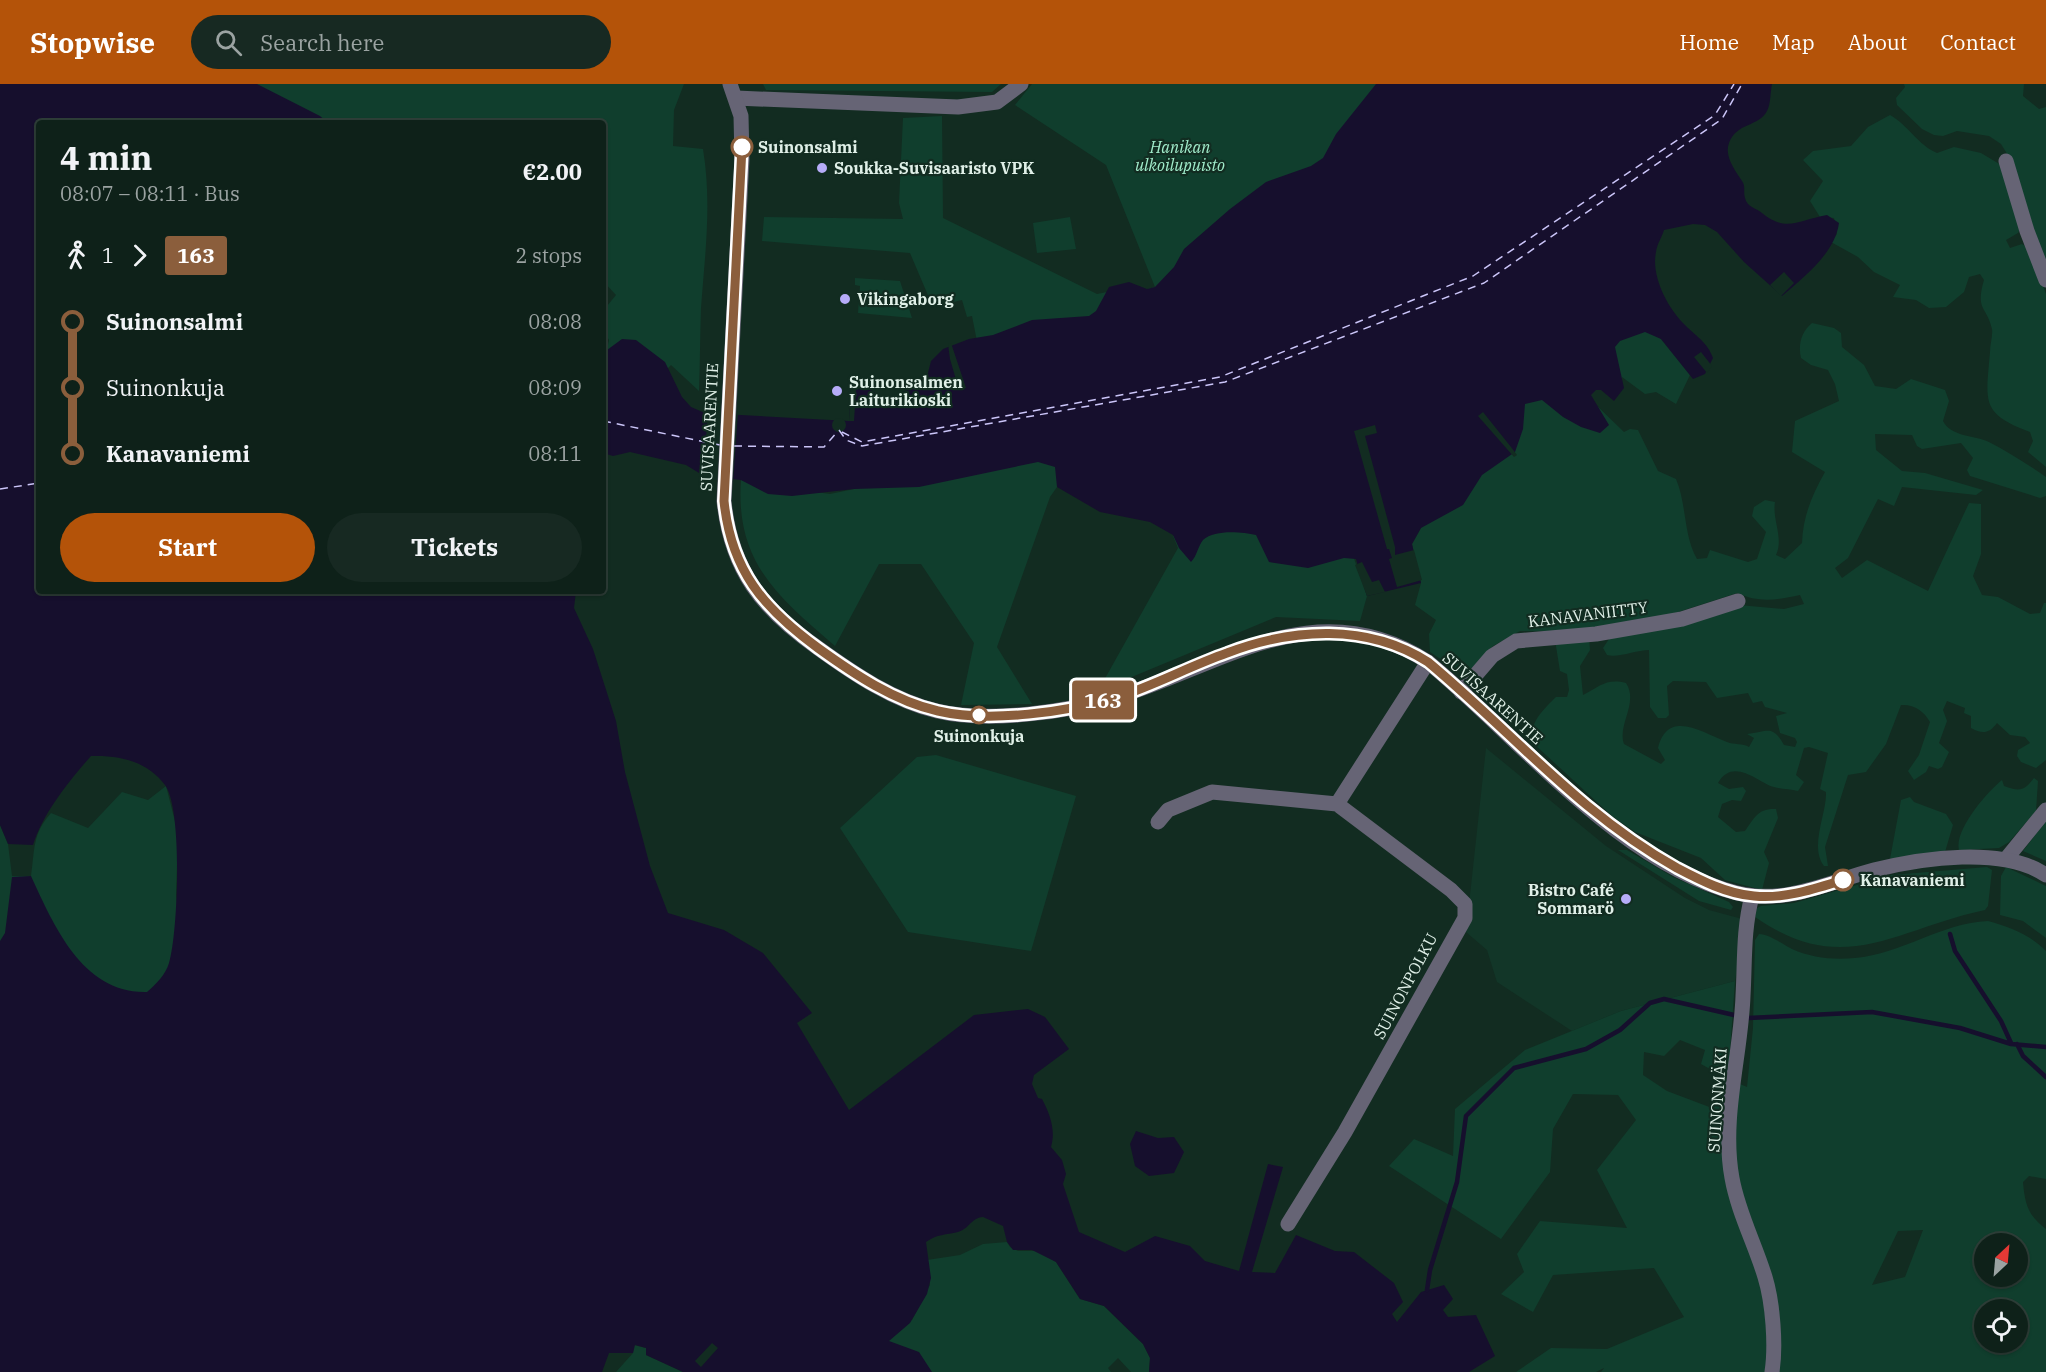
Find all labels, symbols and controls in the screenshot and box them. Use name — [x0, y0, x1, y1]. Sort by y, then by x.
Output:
search box — [191, 15, 611, 69]
text: Stopwise — [30, 24, 155, 61]
icon: search — [212, 26, 245, 59]
text: Search here — [260, 28, 384, 57]
text: Home — [1679, 28, 1739, 56]
text: Map — [1772, 28, 1815, 56]
text: About — [1848, 28, 1907, 56]
text: Contact — [1940, 28, 2016, 56]
text: 4 min — [60, 136, 152, 179]
marker: Suinonsalmi — [731, 136, 753, 158]
place label: Suinonsalmi — [758, 137, 858, 157]
park label: Hanikan ulkoilupuisto — [1135, 137, 1225, 175]
text: €2.00 — [523, 157, 582, 186]
place label: Soukka-Suvisaaristo VPK — [834, 158, 1035, 178]
marker: Soukka-Suvisaaristo VPK — [815, 161, 829, 175]
text: 08:07 – 08:11 · Bus — [60, 180, 240, 207]
icon: walk — [60, 239, 93, 272]
icon: forward — [123, 239, 156, 272]
text: 163 — [177, 241, 215, 269]
text: 1 — [102, 242, 114, 269]
text: 2 stops — [515, 242, 582, 269]
place label: Vikingaborg — [857, 289, 955, 309]
marker: Vikingaborg — [838, 292, 852, 306]
text: Suinonsalmi — [106, 307, 243, 336]
text: 08:08 — [528, 308, 582, 335]
street label: SUVISAARENTIE — [696, 362, 722, 492]
place label: Suinonsalmen Laiturikioski — [849, 372, 963, 410]
text: Suinonkuja — [106, 373, 225, 402]
text: 08:09 — [528, 374, 582, 401]
marker: Suinonsalmen Laiturikioski — [830, 384, 844, 398]
text: Kanavaniemi — [106, 439, 250, 468]
text: 08:11 — [528, 440, 582, 467]
button: Start — [60, 513, 315, 582]
button: Tickets — [327, 513, 582, 582]
street label: KANAVANIITTY — [1527, 597, 1649, 631]
street label: SUVISAARENTIE — [1439, 648, 1547, 748]
line badge: 163 — [1068, 680, 1138, 720]
text: 163 — [1084, 686, 1122, 714]
marker: Suinonkuja — [970, 706, 988, 724]
place label: Suinonkuja — [934, 726, 1024, 746]
marker: Kanavaniemi — [1832, 869, 1854, 891]
place label: Kanavaniemi — [1860, 870, 1965, 890]
place label: Bistro Café Sommarö — [1528, 880, 1614, 918]
marker: Bistro Café Sommarö — [1619, 892, 1633, 906]
street label: SUINONPOLKU — [1369, 929, 1441, 1042]
street label: SUINONMÄKI — [1703, 1047, 1731, 1153]
north arrow — [1974, 1233, 2028, 1287]
map controls — [1974, 1233, 2028, 1353]
button: locate — [1974, 1299, 2028, 1353]

